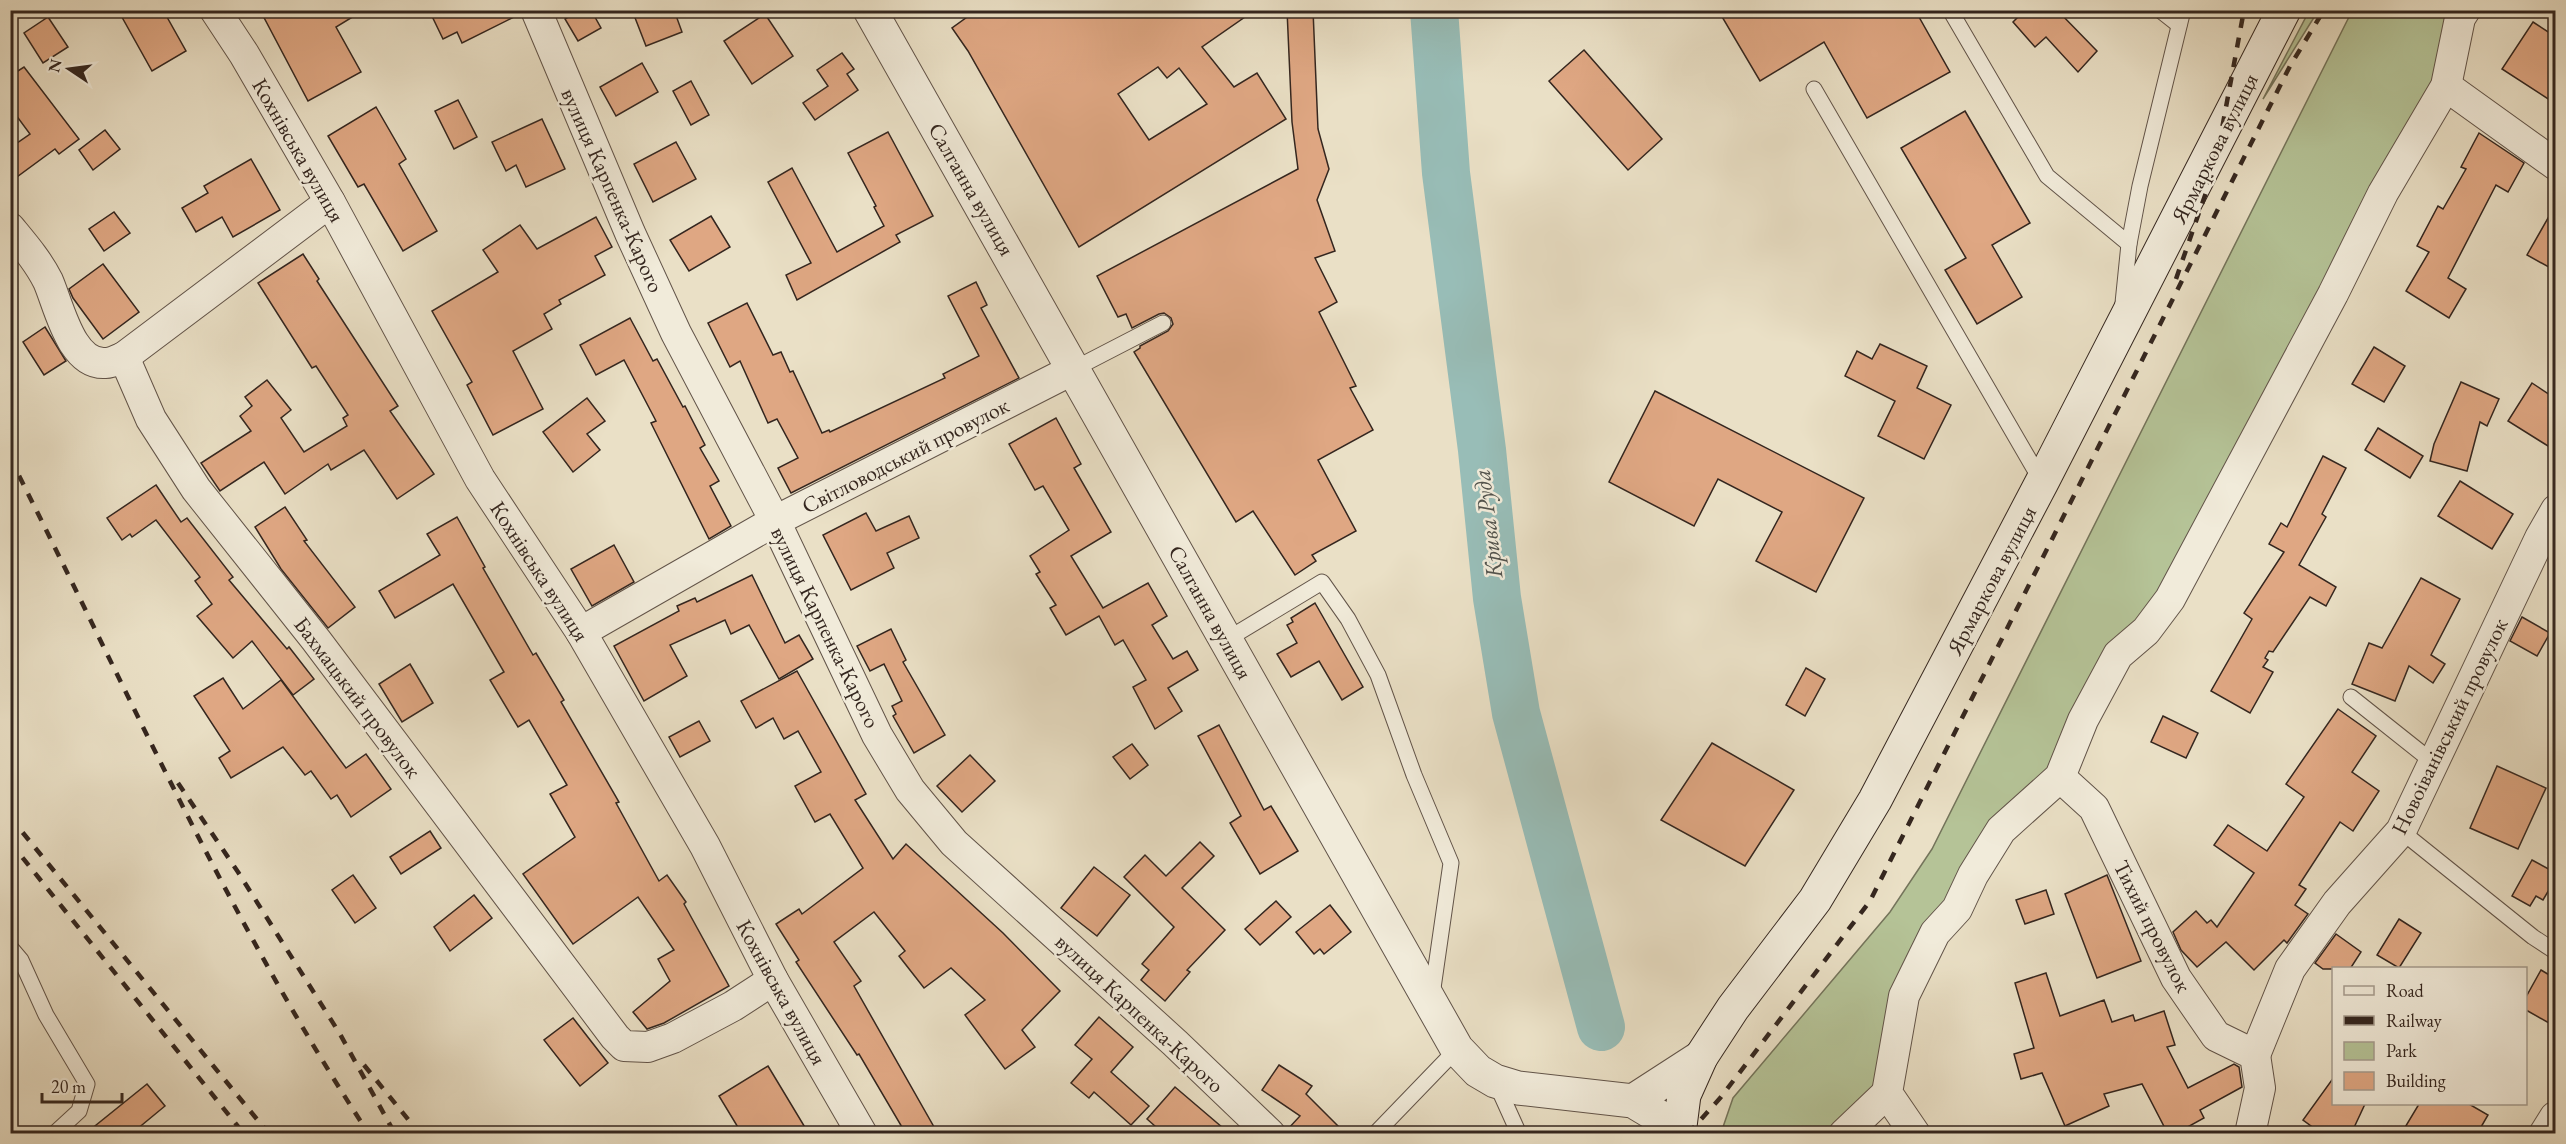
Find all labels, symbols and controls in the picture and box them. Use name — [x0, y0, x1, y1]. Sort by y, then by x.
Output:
north arrow — [39, 39, 99, 99]
text: N — [43, 57, 67, 74]
street label: Ярмаркова вулиця — [2164, 68, 2265, 229]
street label: Кохнівська вулиця — [246, 73, 352, 228]
street label: вулиця Карпенка-Карого — [554, 83, 671, 297]
street label: Салганна вулиця — [922, 117, 1021, 261]
street label: Світловодський провулок — [797, 390, 1014, 520]
water label: Крива Руда — [1465, 468, 1510, 581]
street label: Кохнівська вулиця — [483, 496, 596, 647]
street label: Ярмаркова вулиця — [1939, 501, 2043, 661]
street label: вулиця Карпенка-Карого — [764, 522, 887, 733]
street label: Салганна вулиця — [1162, 540, 1259, 685]
street label: Бахмацький провулок — [287, 611, 428, 784]
street label: Новоіванівський провулок — [2384, 613, 2515, 839]
street label: Тихий провулок — [2107, 855, 2199, 998]
street label: Кохнівська вулиця — [730, 914, 834, 1070]
street label: вулиця Карпенка-Карого — [1049, 927, 1230, 1099]
legend — [2332, 967, 2527, 1105]
text: Road — [2386, 979, 2425, 1002]
text: Railway — [2386, 1009, 2442, 1032]
text: Park — [2386, 1039, 2417, 1062]
scale bar — [42, 1066, 122, 1104]
text: Building — [2386, 1069, 2446, 1092]
text: 20 m — [51, 1075, 86, 1098]

